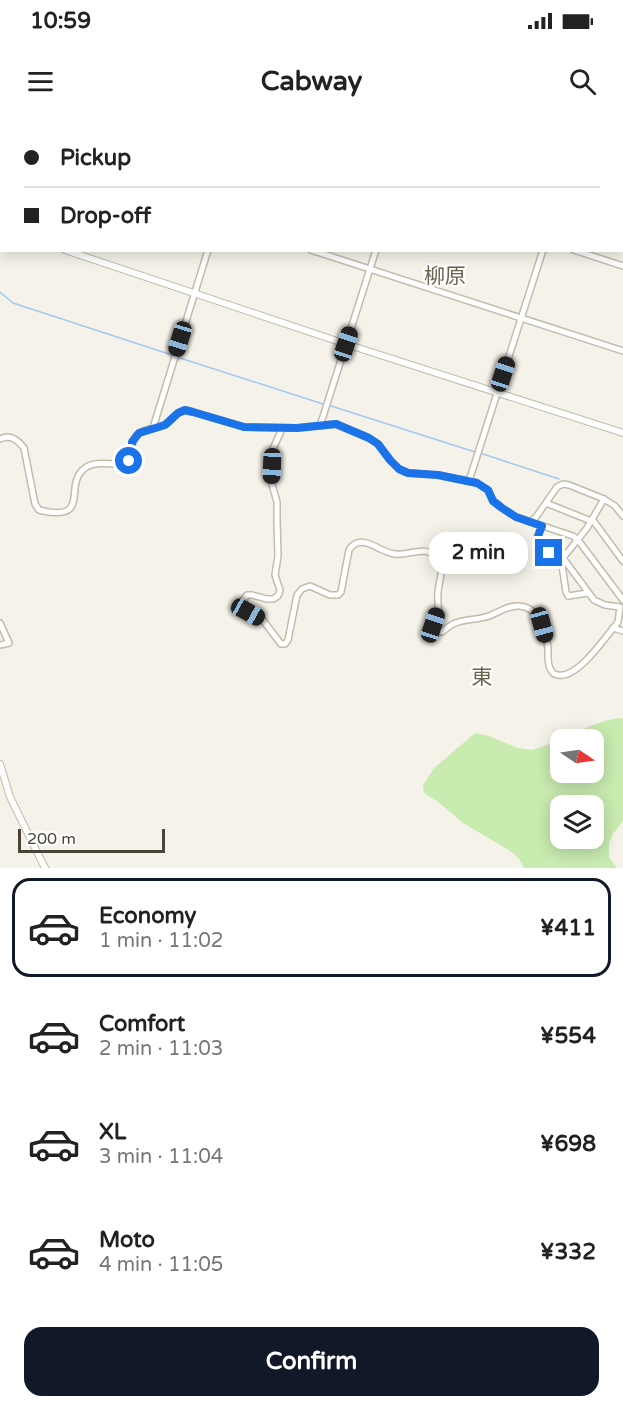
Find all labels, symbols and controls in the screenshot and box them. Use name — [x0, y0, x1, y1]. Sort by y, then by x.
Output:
text: 10:59 — [30, 8, 91, 34]
icon: menu — [24, 65, 57, 98]
text: Cabway — [261, 65, 362, 98]
icon: search — [566, 65, 599, 98]
text: Pickup — [60, 145, 131, 171]
text: Drop-off — [60, 203, 151, 229]
district label: 柳原 — [424, 264, 466, 289]
car — [166, 319, 194, 359]
car — [332, 324, 360, 364]
car — [489, 354, 517, 394]
route start — [115, 447, 142, 474]
car — [262, 448, 282, 484]
callout: 2 min — [429, 532, 528, 574]
route end — [535, 539, 562, 566]
text: 2 min — [452, 541, 505, 565]
car — [228, 595, 268, 629]
car — [419, 605, 447, 645]
car — [529, 605, 555, 645]
district label: 東 — [472, 665, 493, 690]
north arrow — [550, 729, 604, 783]
map controls — [550, 729, 604, 849]
button: layers — [550, 795, 604, 849]
scale bar — [18, 826, 165, 854]
text: 200 m — [27, 829, 76, 849]
icon: car — [27, 901, 81, 955]
text: Economy — [99, 903, 196, 929]
text: ¥411 — [540, 915, 596, 941]
text: 1 min · 11:02 — [99, 929, 223, 953]
icon: car — [27, 1009, 81, 1063]
text: Comfort — [99, 1011, 185, 1037]
text: ¥554 — [540, 1023, 596, 1049]
text: 2 min · 11:03 — [99, 1037, 223, 1061]
icon: car — [27, 1117, 81, 1171]
text: XL — [99, 1119, 126, 1145]
text: ¥698 — [540, 1131, 596, 1157]
text: 3 min · 11:04 — [99, 1145, 223, 1169]
icon: car — [27, 1225, 81, 1279]
text: Moto — [99, 1227, 155, 1253]
text: ¥332 — [540, 1239, 596, 1265]
text: 4 min · 11:05 — [99, 1253, 223, 1277]
button: Confirm — [24, 1327, 599, 1396]

